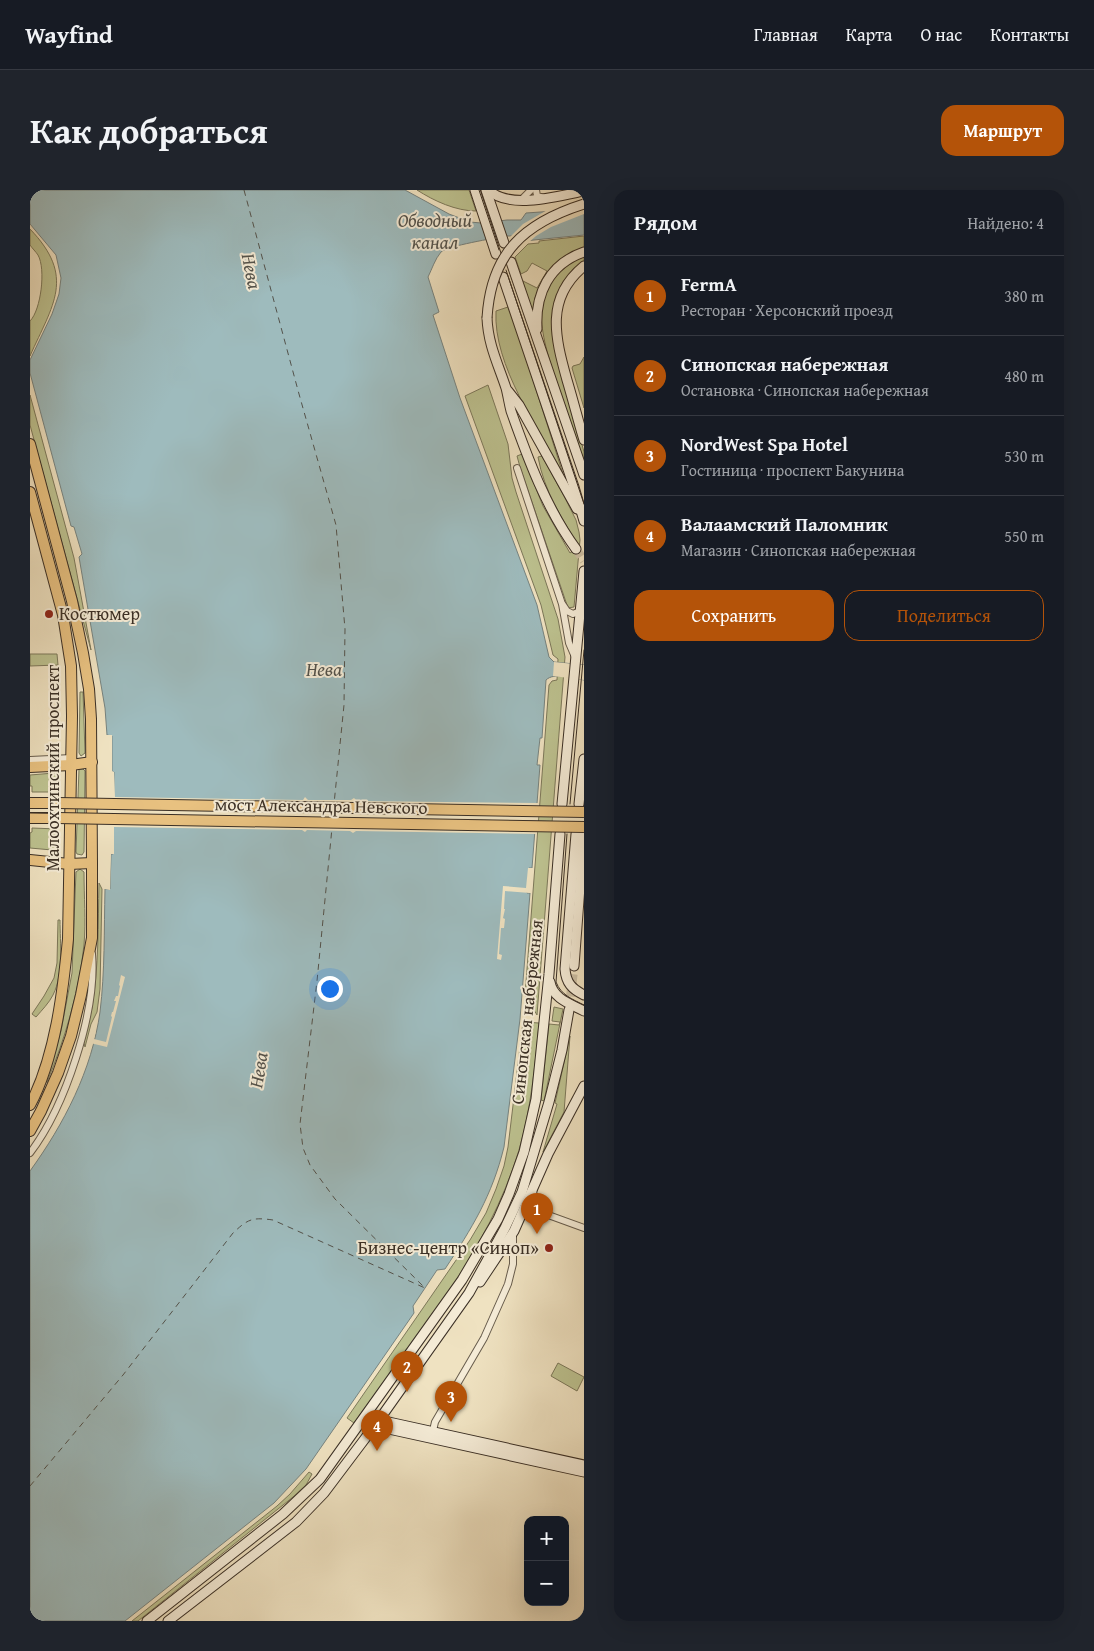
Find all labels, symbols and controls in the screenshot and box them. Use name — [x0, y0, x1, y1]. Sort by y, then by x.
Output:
text: Wayfind — [25, 17, 113, 52]
text: Главная — [754, 21, 818, 48]
text: Карта — [846, 21, 892, 48]
text: О нас — [920, 21, 962, 48]
text: Контакты — [990, 21, 1069, 48]
text: Как добраться — [30, 105, 268, 156]
button: Маршрут — [941, 105, 1064, 156]
water label: Обводный канал — [398, 206, 473, 256]
text: Рядом — [634, 207, 697, 238]
text: Найдено: 4 — [967, 211, 1044, 235]
water label: Нева — [235, 250, 269, 292]
text: FermA — [681, 270, 737, 298]
text: 1 — [646, 284, 654, 308]
text: 380 m — [1004, 284, 1044, 308]
text: Ресторан · Херсонский проезд — [681, 298, 893, 322]
text: Синопская набережная — [681, 350, 888, 378]
text: 2 — [646, 364, 654, 388]
text: 480 m — [1004, 364, 1044, 388]
text: Остановка · Синопская набережная — [681, 378, 929, 402]
text: NordWest Spa Hotel — [681, 430, 848, 458]
text: 3 — [646, 444, 654, 468]
text: 530 m — [1004, 444, 1044, 468]
text: Гостиница · проспект Бакунина — [681, 458, 904, 482]
text: Валаамский Паломник — [681, 510, 888, 538]
text: 4 — [646, 524, 654, 548]
text: 550 m — [1004, 524, 1044, 548]
text: Магазин · Синопская набережная — [681, 538, 916, 562]
button: Сохранить — [634, 590, 834, 641]
button: Поделиться — [844, 590, 1044, 641]
place label: Костюмер — [59, 600, 140, 627]
marker: Костюмер — [43, 608, 55, 620]
water label: Нева — [306, 655, 342, 683]
street label: Малоохтинский проспект — [39, 664, 66, 871]
street label: мост Александра Невского — [214, 790, 428, 821]
street label: Синопская набережная — [503, 918, 550, 1106]
your location — [317, 976, 343, 1002]
water label: Нева — [241, 1050, 275, 1090]
pin: 1 — [521, 1193, 553, 1234]
place label: Бизнес-центр «Синоп» — [358, 1234, 539, 1261]
marker: Бизнес-центр «Синоп» — [543, 1242, 555, 1254]
pin: 2 — [391, 1351, 423, 1392]
pin: 3 — [435, 1381, 467, 1422]
pin: 4 — [361, 1410, 393, 1451]
map controls — [524, 1516, 569, 1606]
button: + — [524, 1516, 569, 1561]
button: − — [524, 1561, 569, 1606]

